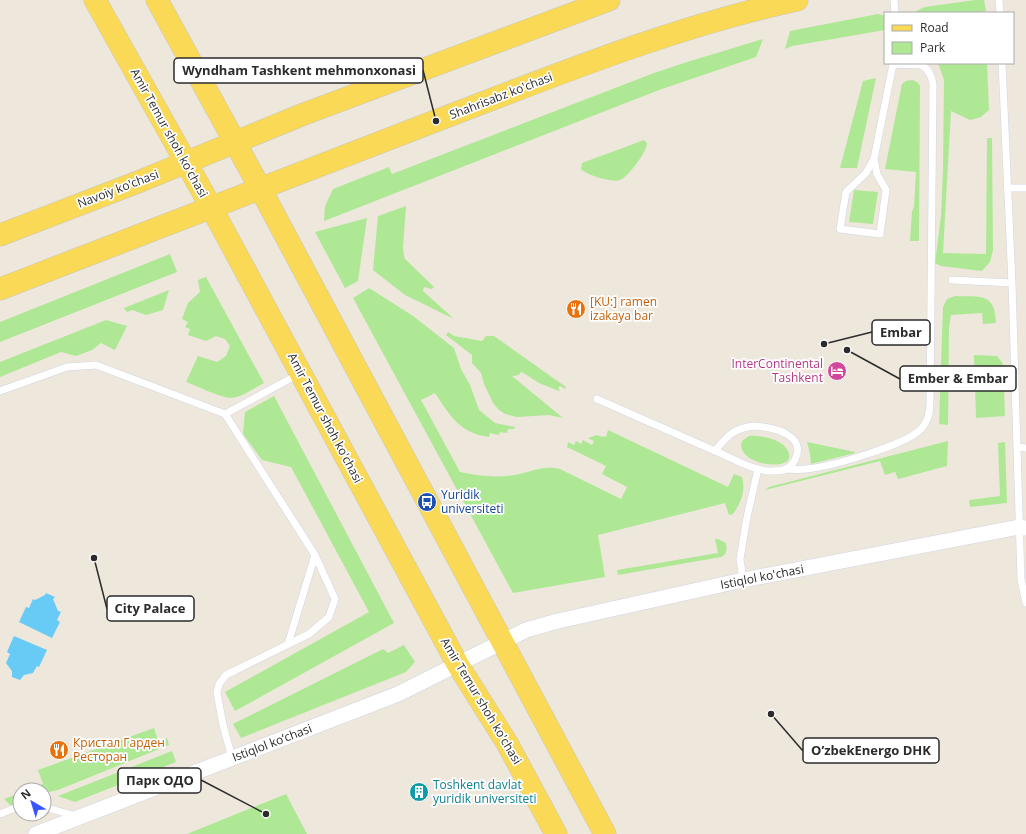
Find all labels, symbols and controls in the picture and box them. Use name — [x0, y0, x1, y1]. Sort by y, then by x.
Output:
legend — [884, 12, 1014, 64]
text: Road — [920, 19, 949, 36]
text: Park — [920, 39, 946, 56]
callout: Wyndham Tashkent mehmonxonasi — [174, 58, 423, 83]
text: Wyndham Tashkent mehmonxonasi — [182, 61, 416, 79]
street label: Amir Temur shoh ko'chasi — [127, 65, 212, 200]
street label: Shahrisabz ko'chasi — [447, 68, 555, 123]
street label: Navoiy ko'chasi — [75, 165, 161, 212]
place label: [KU:] ramen izakaya bar — [590, 293, 657, 324]
restaurant icon: [KU:] ramen izakaya bar — [565, 298, 587, 320]
callout: Embar — [872, 320, 930, 345]
text: Embar — [880, 323, 922, 341]
street label: Amir Temur shoh ko'chasi — [284, 350, 367, 486]
place label: InterContinental Tashkent — [731, 355, 823, 386]
hotel icon: InterContinental Tashkent — [826, 360, 848, 382]
callout: Ember & Embar — [900, 366, 1016, 391]
text: Ember & Embar — [908, 369, 1008, 387]
place label: Yuridik universiteti — [441, 486, 503, 517]
bus stop icon: Yuridik universiteti — [416, 491, 438, 513]
street label: Istiqlol ko'chasi — [719, 560, 805, 593]
callout: City Palace — [107, 596, 194, 621]
text: City Palace — [115, 599, 186, 617]
street label: Amir Temur shoh ko'chasi — [437, 634, 526, 767]
street label: Istiqlol ko‘chasi — [229, 720, 314, 766]
place label: Кристал Гарден Ресторан — [73, 734, 165, 765]
callout: O’zbekEnergo DHK — [803, 738, 939, 763]
restaurant icon: Кристал Гарден Ресторан — [48, 739, 70, 761]
text: O’zbekEnergo DHK — [811, 741, 931, 759]
callout: Парк ОДО — [118, 768, 201, 793]
text: Парк ОДО — [126, 771, 194, 789]
place label: Toshkent davlat yuridik universiteti — [433, 776, 537, 807]
building icon: Toshkent davlat yuridik universiteti — [408, 781, 430, 803]
north arrow — [12, 782, 52, 822]
text: N — [17, 785, 34, 802]

